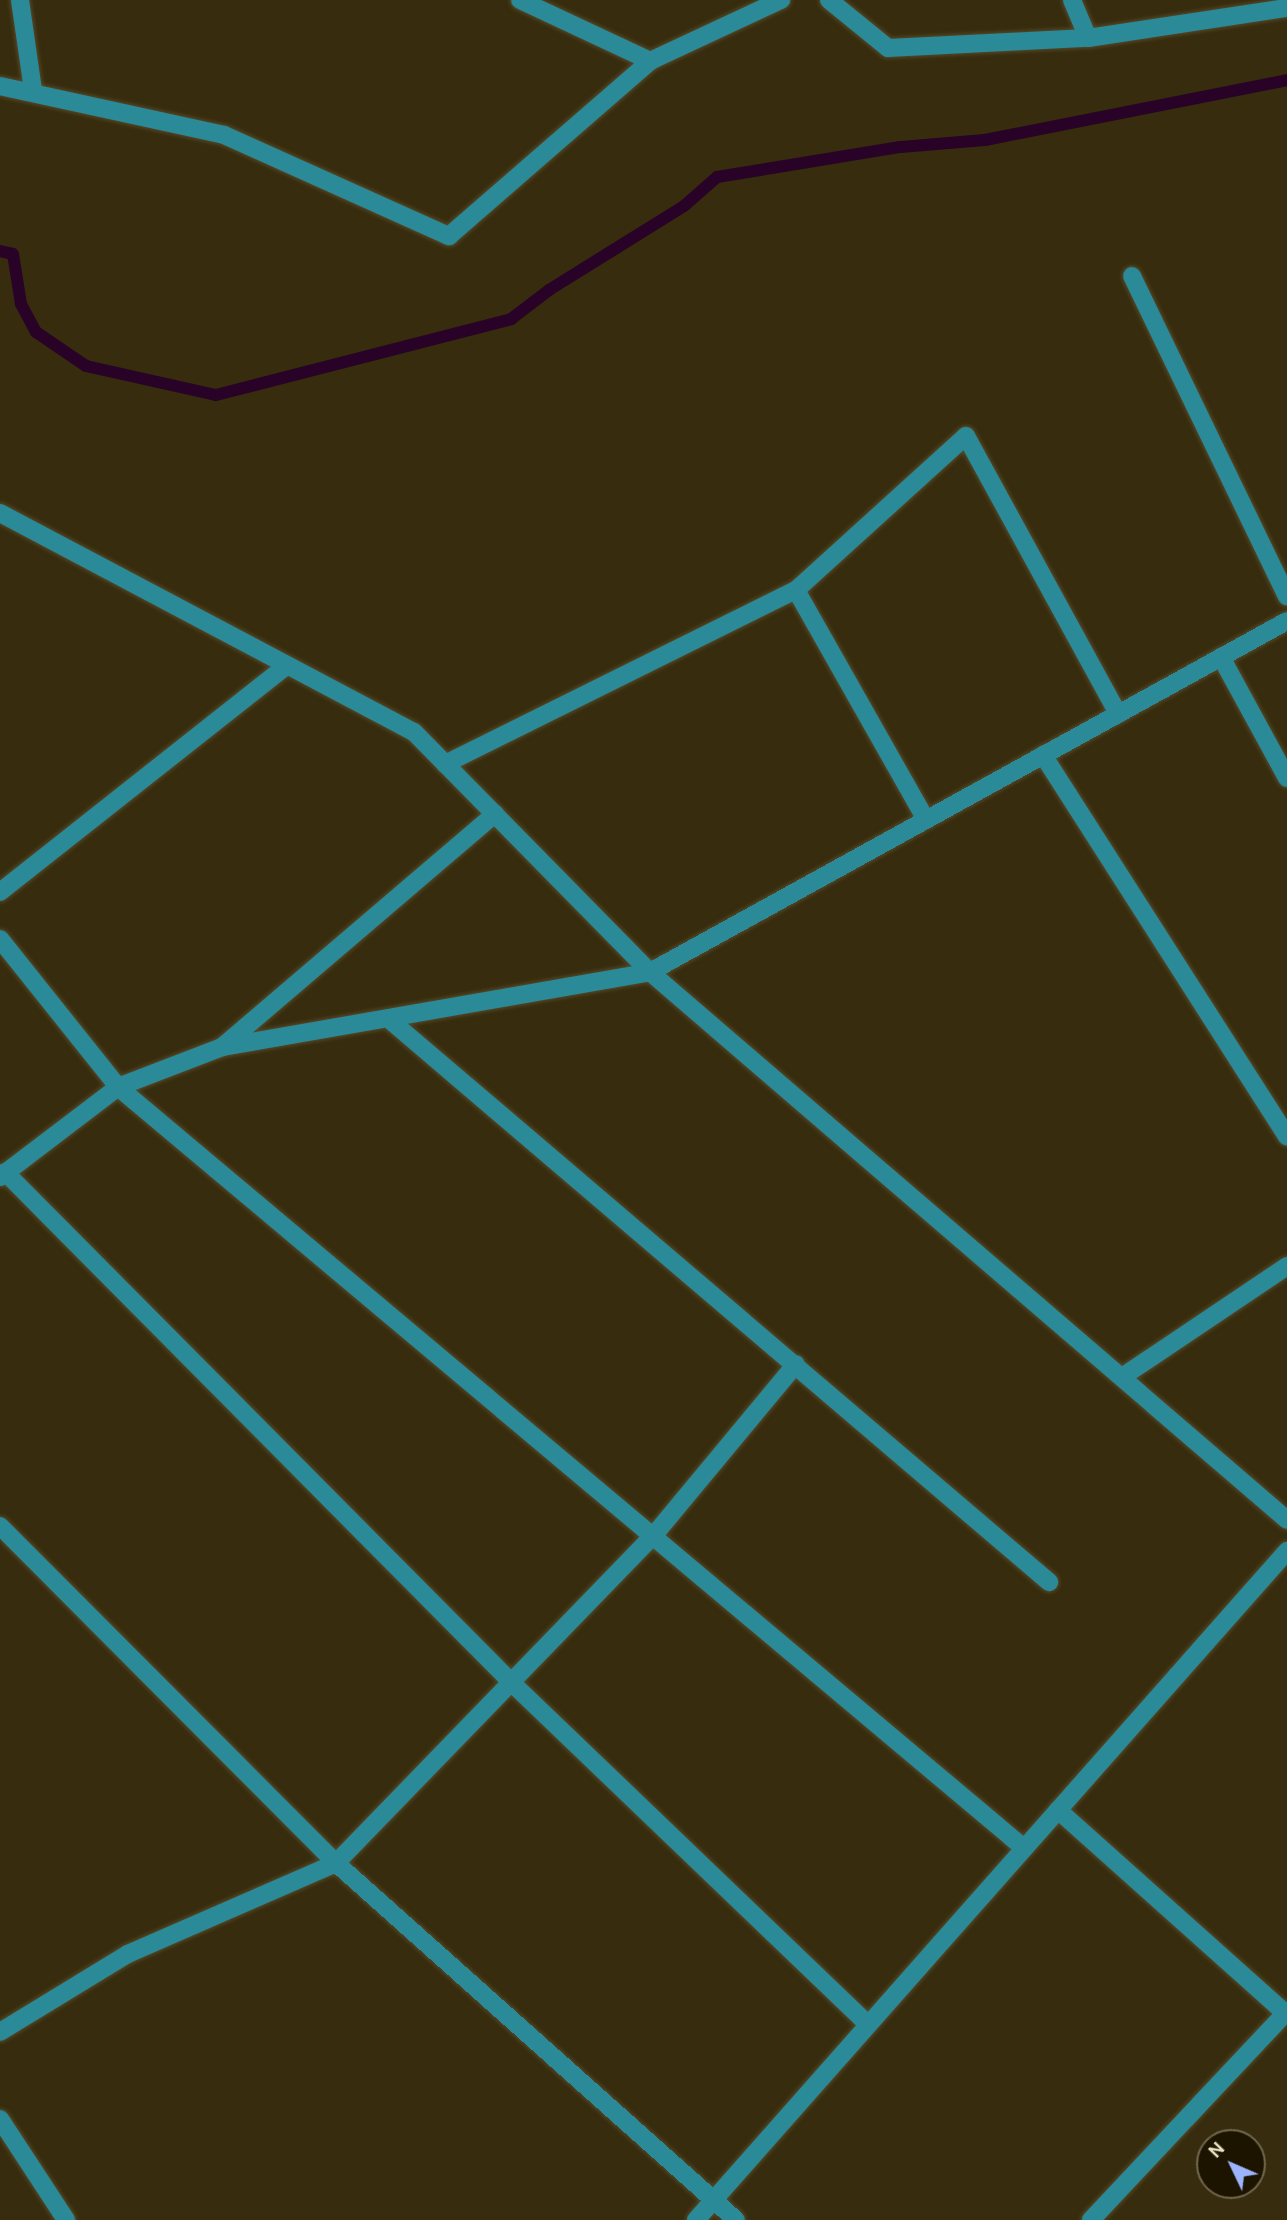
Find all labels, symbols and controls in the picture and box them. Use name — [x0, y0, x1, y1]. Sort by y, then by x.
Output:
north arrow — [1196, 2129, 1266, 2199]
text: N — [1204, 2138, 1231, 2164]

